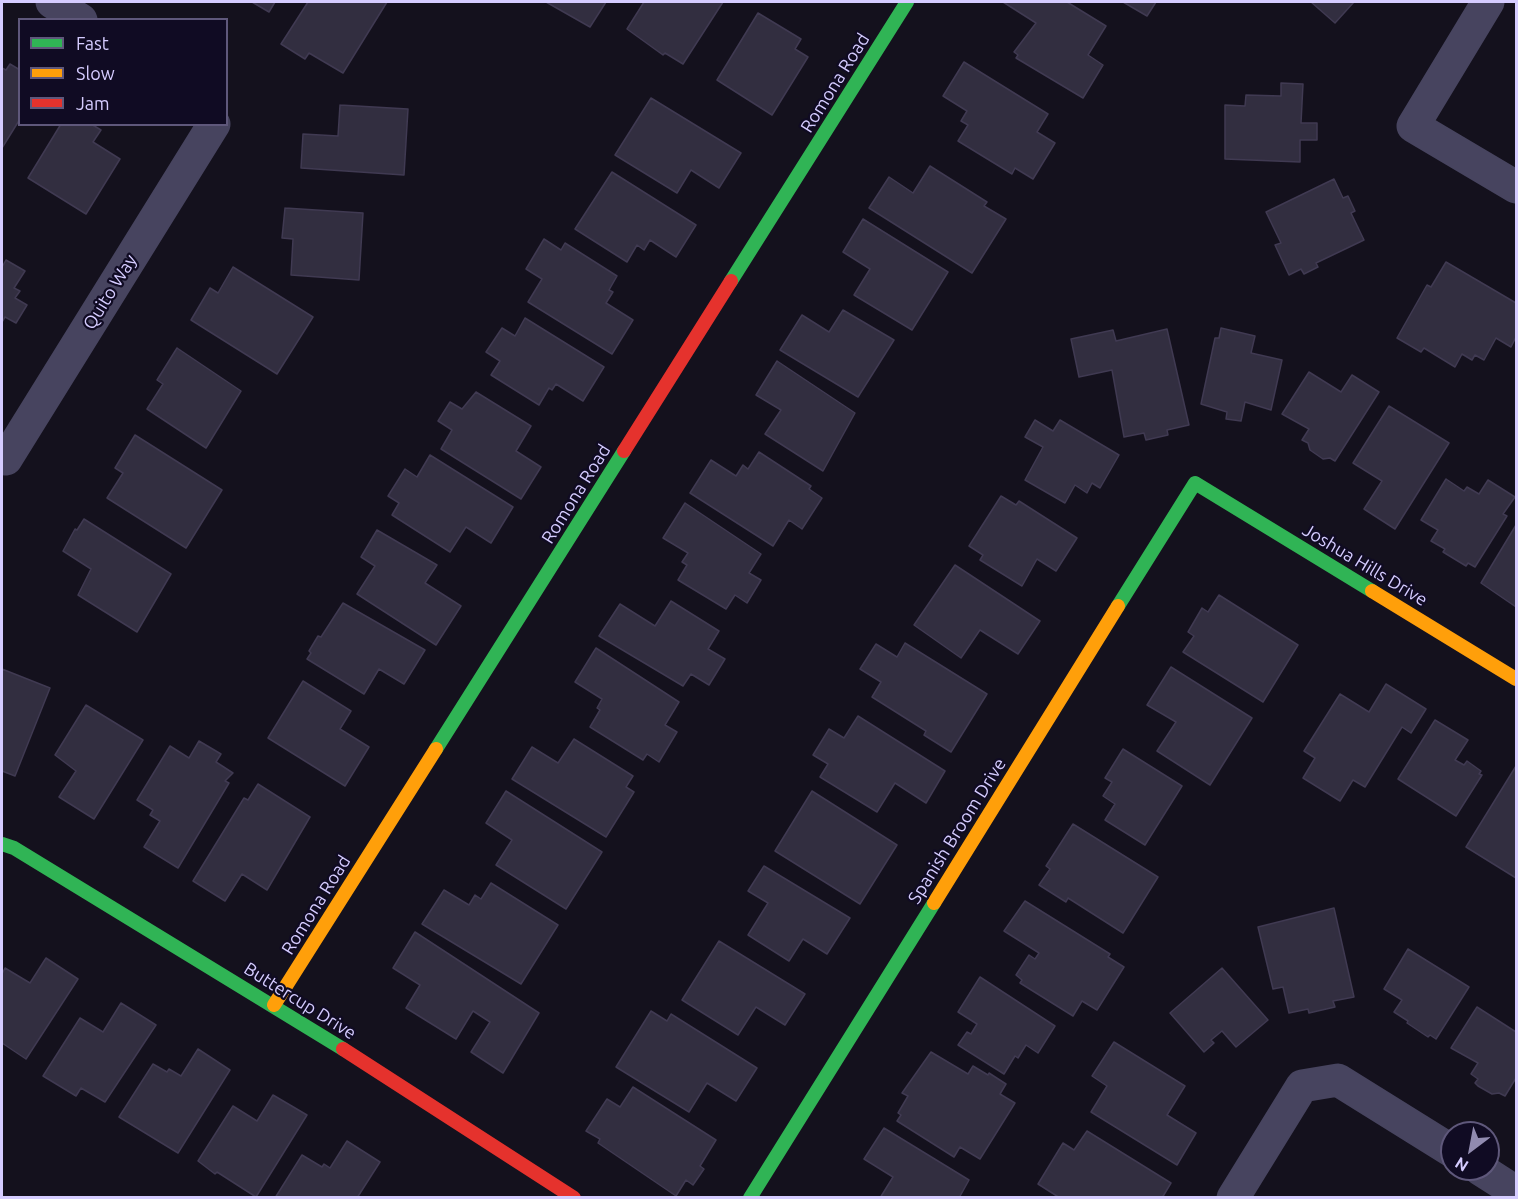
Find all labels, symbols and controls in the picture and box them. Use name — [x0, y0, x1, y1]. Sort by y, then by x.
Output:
legend — [18, 18, 228, 126]
street label: Romona Road — [796, 29, 874, 137]
text: Fast — [76, 33, 109, 53]
text: Slow — [76, 63, 115, 83]
text: Jam — [76, 93, 110, 113]
street label: Quito Way — [78, 250, 142, 334]
street label: Romona Road — [537, 440, 615, 548]
street label: Joshua Hills Drive — [1299, 519, 1431, 611]
street label: Spanish Broom Drive — [903, 754, 1011, 908]
street label: Romona Road — [277, 851, 355, 959]
street label: Buttercup Drive — [240, 958, 360, 1044]
north arrow — [1440, 1121, 1500, 1181]
text: N — [1452, 1154, 1471, 1175]

